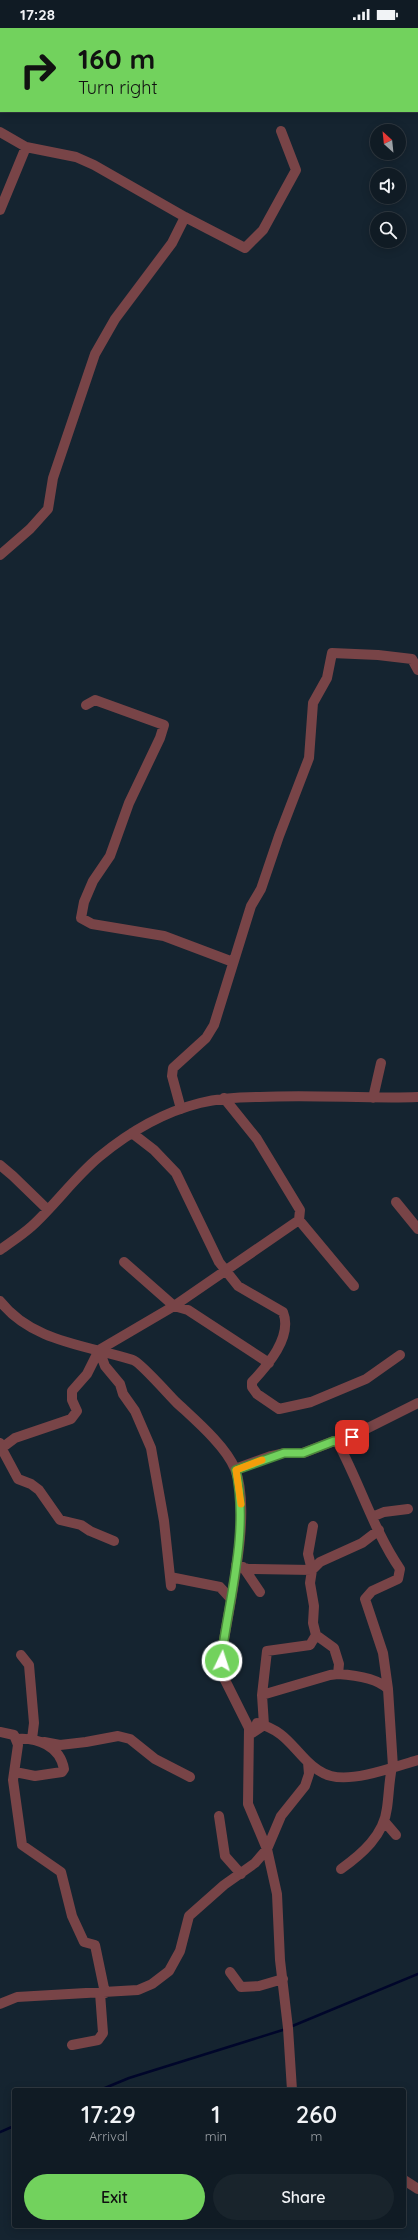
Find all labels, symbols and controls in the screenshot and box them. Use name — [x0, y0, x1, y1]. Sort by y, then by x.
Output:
text: 17:28 — [20, 5, 55, 24]
text: 160 m — [78, 41, 155, 76]
icon: right — [12, 44, 64, 96]
text: Turn right — [78, 76, 158, 99]
north arrow — [370, 124, 406, 160]
map controls — [370, 124, 406, 248]
button: sound — [370, 168, 406, 204]
button: search — [370, 212, 406, 248]
pin — [335, 1420, 369, 1454]
icon: arrive — [341, 1426, 363, 1448]
position arrow — [201, 1640, 243, 1682]
text: 17:29 — [81, 2099, 136, 2129]
text: 1 — [211, 2099, 220, 2129]
text: 260 — [296, 2099, 337, 2129]
text: Arrival — [89, 2128, 128, 2144]
text: min — [205, 2128, 227, 2144]
text: m — [311, 2128, 322, 2144]
button: Exit — [24, 2174, 205, 2220]
button: Share — [213, 2174, 394, 2220]

